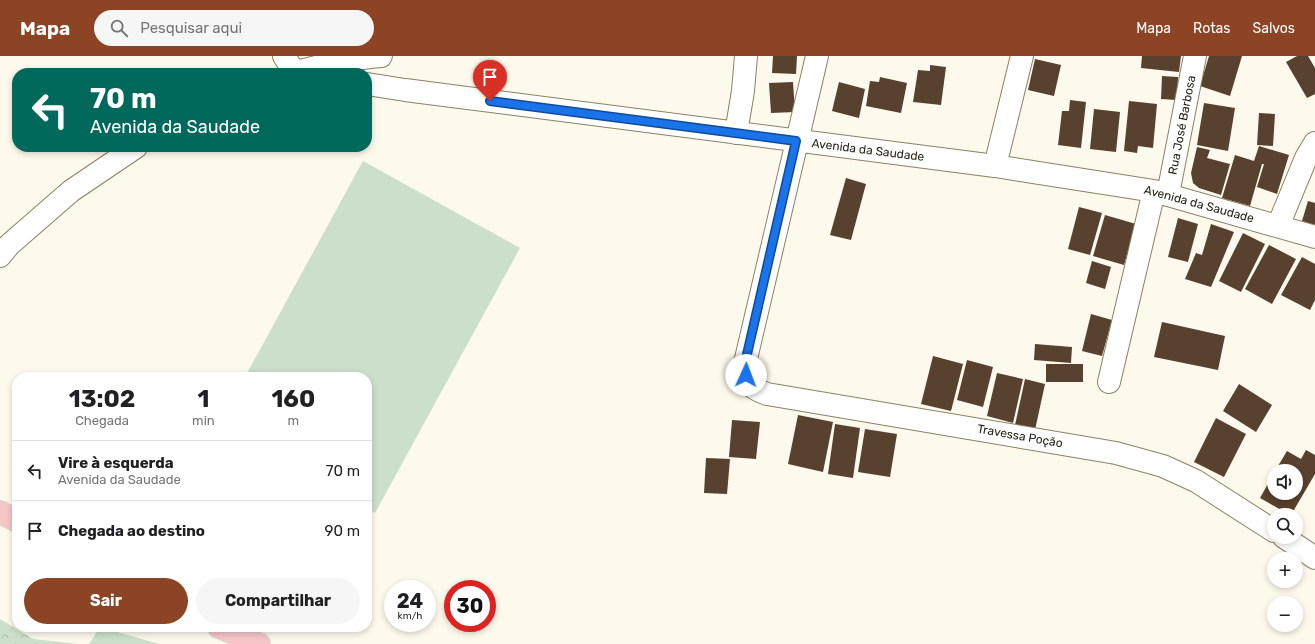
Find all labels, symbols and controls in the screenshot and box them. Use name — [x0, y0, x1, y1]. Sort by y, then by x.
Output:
search box — [94, 10, 374, 46]
text: Mapa — [20, 17, 70, 40]
icon: search — [108, 17, 130, 39]
text: Pesquisar aqui — [140, 19, 242, 37]
text: Mapa — [1136, 20, 1171, 37]
text: Rotas — [1193, 20, 1230, 37]
text: Salvos — [1252, 20, 1295, 37]
pin — [473, 60, 507, 101]
icon: arrive — [479, 66, 501, 88]
street label: Rua José Barbosa — [1166, 74, 1198, 176]
text: 70 m — [90, 82, 157, 115]
icon: left — [24, 84, 76, 136]
text: Avenida da Saudade — [90, 116, 260, 138]
street label: Avenida da Saudade — [811, 136, 925, 164]
street label: Avenida da Saudade — [1142, 183, 1256, 225]
position arrow — [725, 354, 767, 396]
text: 13:02 — [69, 385, 135, 413]
text: 1 — [197, 385, 209, 413]
text: 160 — [271, 385, 315, 413]
text: Chegada — [75, 413, 129, 428]
text: min — [192, 413, 215, 428]
text: m — [288, 413, 299, 428]
street label: Travessa Poção — [976, 422, 1064, 450]
text: Vire à esquerda — [58, 454, 174, 472]
icon: left — [24, 460, 46, 482]
text: 70 m — [326, 462, 360, 480]
map controls — [1267, 464, 1303, 632]
button: sound — [1267, 464, 1303, 500]
text: Avenida da Saudade — [58, 472, 181, 487]
button: search — [1267, 508, 1303, 544]
icon: arrive — [24, 520, 46, 542]
text: Chegada ao destino — [58, 522, 205, 540]
text: 90 m — [325, 522, 360, 540]
button: + — [1267, 552, 1303, 588]
button: Sair — [24, 578, 188, 624]
button: Compartilhar — [196, 578, 360, 624]
speed limit sign: 30 — [444, 580, 496, 632]
text: 24 — [397, 589, 423, 613]
button: − — [1267, 596, 1303, 632]
text: km/h — [398, 610, 422, 622]

